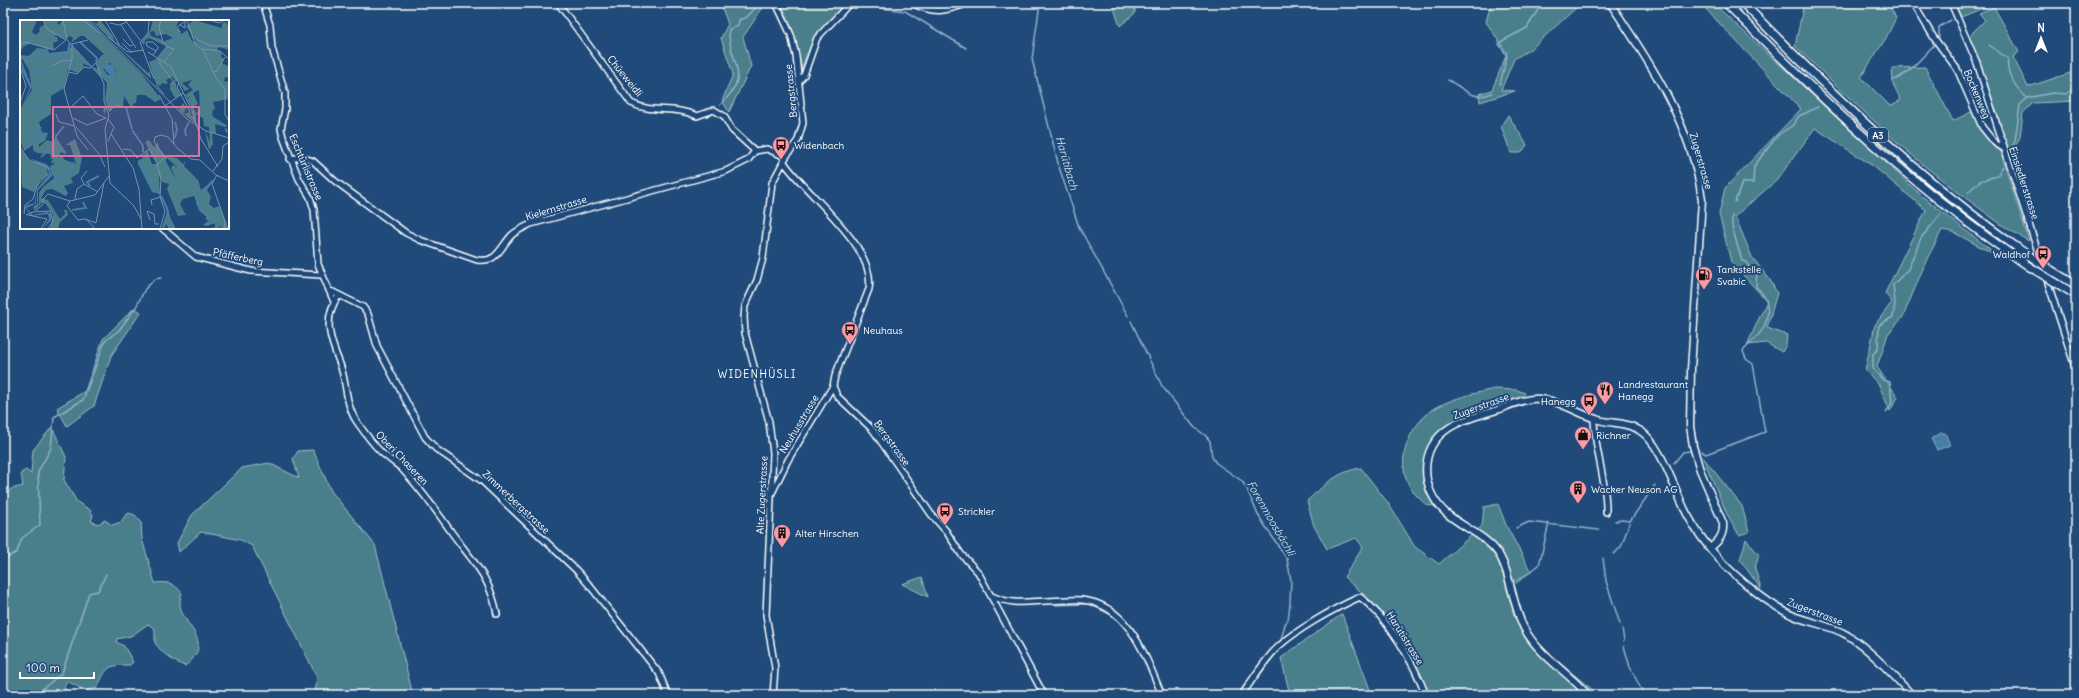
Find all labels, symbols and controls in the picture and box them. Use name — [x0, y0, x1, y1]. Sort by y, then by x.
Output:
north arrow — [2021, 18, 2061, 58]
inset map — [20, 20, 229, 229]
text: N — [2037, 21, 2045, 35]
street label: Chüeweidli — [604, 53, 646, 99]
street label: Bergstrasse — [782, 64, 800, 118]
street label: Bockenweg — [1961, 67, 1993, 121]
road number: A3 — [1868, 128, 1888, 142]
street label: Zugerstrasse — [1687, 131, 1715, 191]
street label: Eschtürlistrasse — [286, 132, 326, 202]
water label: Harütibach — [1053, 134, 1082, 192]
bus stop icon: Widenbach — [771, 135, 791, 160]
place label: Widenbach — [794, 139, 845, 152]
street label: Einsiedlerstrasse — [2006, 145, 2042, 221]
street label: Kielernstrasse — [524, 193, 588, 223]
bus stop icon: Waldhof — [2033, 244, 2053, 269]
street label: Pfäfferberg — [212, 245, 264, 269]
place label: Waldhof — [1993, 248, 2031, 261]
place label: Tankstelle Svabic — [1717, 263, 1761, 288]
fuel station icon: Tankstelle Svabic — [1694, 265, 1714, 290]
bus stop icon: Neuhaus — [840, 320, 860, 345]
place label: Neuhaus — [863, 324, 903, 337]
district label: WIDENHÜSLI — [718, 366, 796, 381]
place label: Landrestaurant Hanegg — [1618, 378, 1689, 403]
restaurant icon: Landrestaurant Hanegg — [1595, 380, 1615, 405]
street label: Zugerstrasse — [1451, 390, 1511, 422]
bus stop icon: Hanegg — [1579, 391, 1599, 416]
street label: Neuhusstrasse — [776, 392, 822, 456]
place label: Hanegg — [1541, 395, 1576, 408]
street label: Bergstrasse — [871, 418, 913, 468]
shop icon: Richner — [1573, 425, 1593, 450]
street label: Oberi Chaseren — [373, 428, 431, 488]
place label: Richner — [1596, 429, 1631, 442]
street label: Alte Zugerstrasse — [753, 456, 771, 534]
street label: Zimmerbergstrasse — [480, 467, 552, 537]
water label: Forenmoosbächli — [1244, 478, 1299, 559]
building icon: Wacker Neuson AG — [1568, 479, 1588, 504]
place label: Wacker Neuson AG — [1591, 483, 1677, 496]
bus stop icon: Strickler — [935, 501, 955, 526]
place label: Strickler — [958, 505, 995, 518]
building icon: Alter Hirschen — [772, 523, 792, 548]
place label: Alter Hirschen — [795, 527, 859, 540]
street label: Zugerstrasse — [1785, 595, 1845, 629]
street label: Harütistrasse — [1383, 609, 1427, 667]
scale bar — [20, 654, 94, 680]
text: 100 m — [26, 660, 60, 675]

